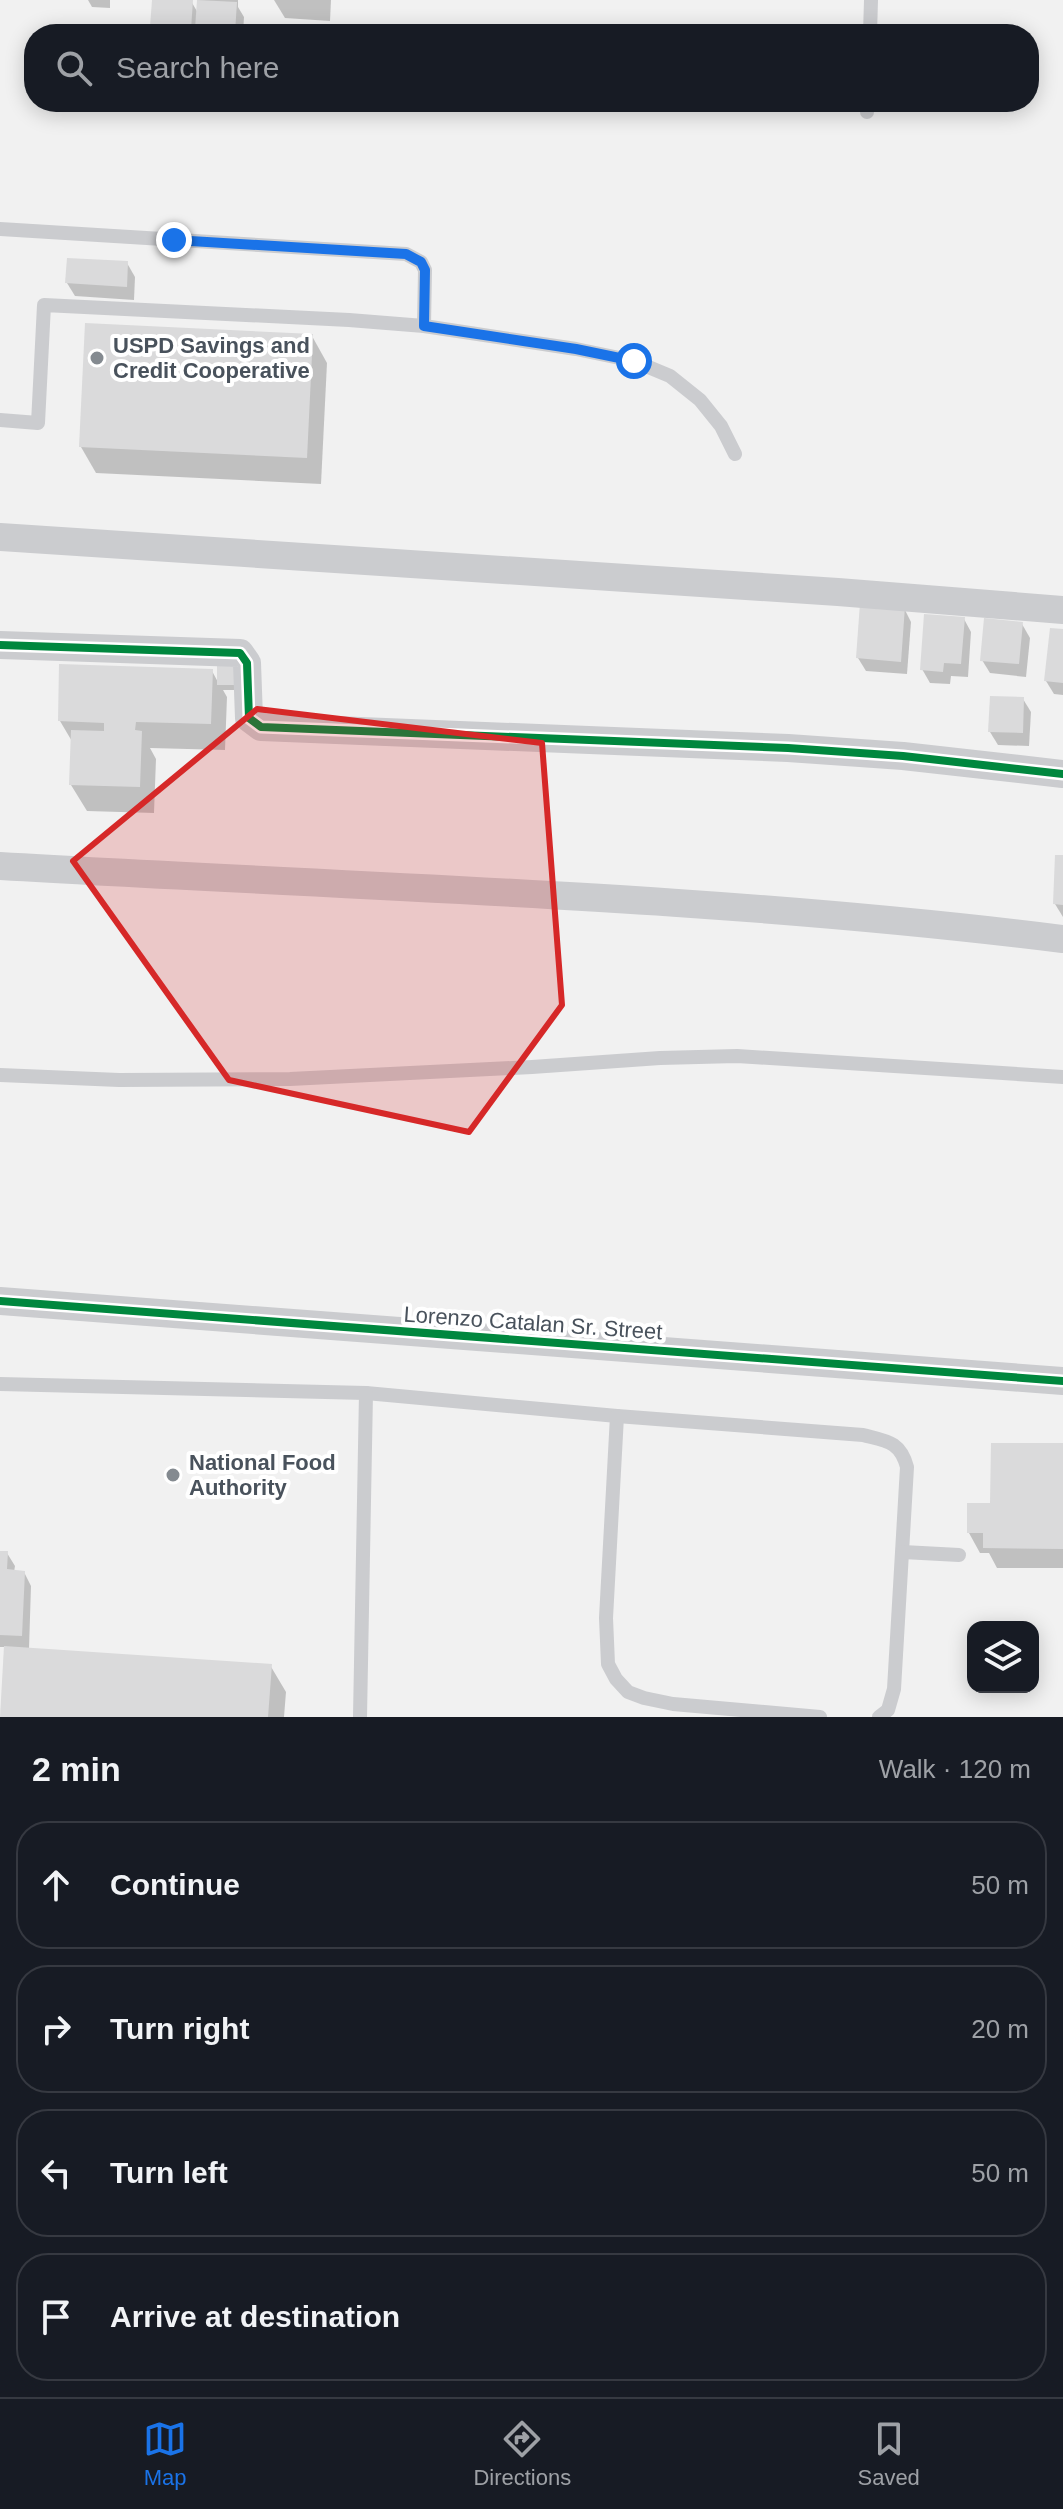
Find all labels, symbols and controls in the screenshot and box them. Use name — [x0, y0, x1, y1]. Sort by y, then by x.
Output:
search box — [24, 24, 1039, 112]
icon: search — [52, 46, 96, 90]
text: Search here — [116, 51, 279, 84]
route end — [156, 222, 192, 258]
place label: USPD Savings and Credit Cooperative — [113, 333, 310, 383]
route start — [616, 343, 652, 379]
marker: USPD Savings and Credit Cooperative — [88, 349, 106, 367]
street label: Lorenzo Catalan Sr. Street — [403, 1301, 663, 1345]
place label: National Food Authority — [189, 1450, 336, 1500]
marker: National Food Authority — [164, 1466, 182, 1484]
map controls — [967, 1621, 1039, 1693]
button: layers — [967, 1621, 1039, 1693]
text: 2 min — [32, 1750, 121, 1788]
text: Walk · 120 m — [879, 1754, 1031, 1784]
icon: ahead — [34, 1863, 78, 1907]
text: Continue — [110, 1868, 240, 1901]
text: 50 m — [971, 1870, 1029, 1900]
icon: right — [34, 2007, 78, 2051]
text: Turn right — [110, 2012, 249, 2045]
text: 20 m — [971, 2014, 1029, 2044]
icon: left — [34, 2151, 78, 2195]
text: Turn left — [110, 2156, 228, 2189]
text: 50 m — [971, 2158, 1029, 2188]
icon: arrive — [34, 2295, 78, 2339]
text: Arrive at destination — [110, 2300, 400, 2333]
tab: Map — [143, 2417, 187, 2491]
tab: Directions — [473, 2417, 571, 2491]
tab: Saved — [857, 2417, 920, 2491]

